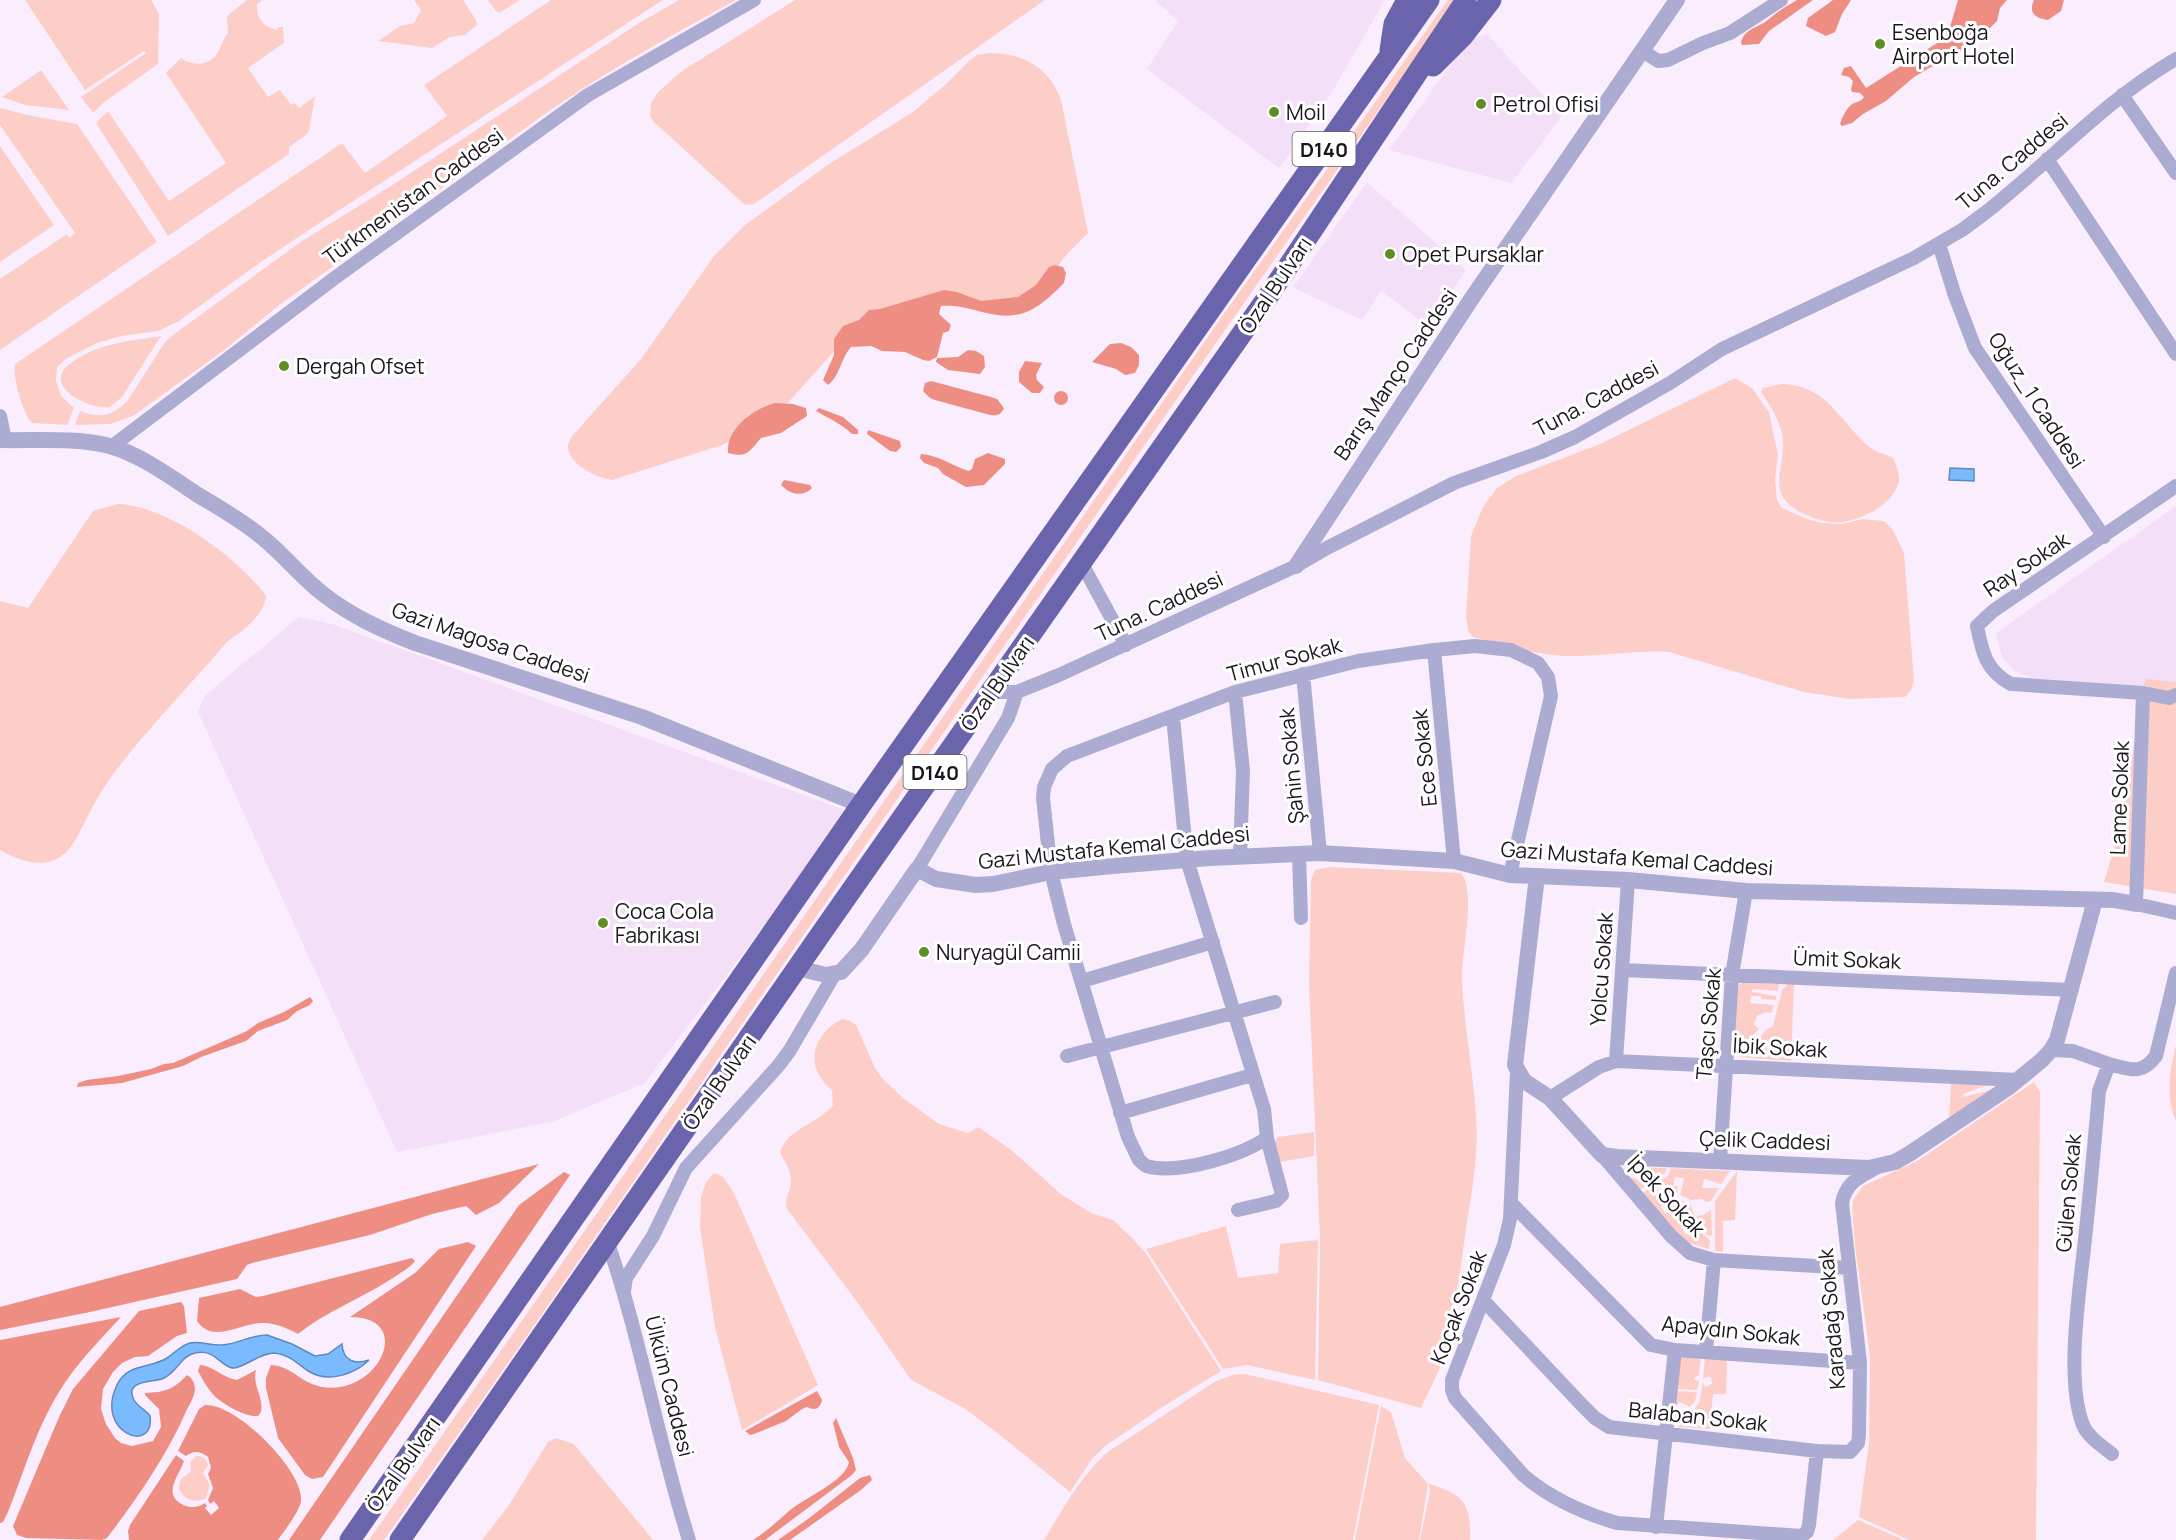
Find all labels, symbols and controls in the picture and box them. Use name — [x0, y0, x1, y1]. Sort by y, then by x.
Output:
place label: Esenboğa Airport Hotel — [1892, 18, 2015, 70]
marker: Esenboğa Airport Hotel — [1873, 37, 1887, 51]
place label: Petrol Ofisi — [1493, 90, 1599, 118]
marker: Petrol Ofisi — [1474, 97, 1488, 111]
place label: Moil — [1286, 98, 1326, 126]
marker: Moil — [1267, 105, 1281, 119]
street label: Tuna. Caddesi — [1950, 106, 2074, 216]
street label: Türkmenistan Caddesi — [317, 121, 509, 271]
road number: D140 — [1292, 132, 1356, 166]
street label: Özal Bulvarı — [1232, 231, 1318, 339]
place label: Opet Pursaklar — [1402, 240, 1544, 268]
marker: Opet Pursaklar — [1383, 247, 1397, 261]
street label: Barış Manço Caddesi — [1327, 283, 1463, 465]
street label: Oğuz_1 Caddesi — [1982, 326, 2092, 474]
place label: Dergah Ofset — [296, 352, 425, 380]
street label: Tuna. Caddesi — [1529, 353, 1663, 443]
marker: Dergah Ofset — [277, 359, 291, 373]
street label: Ray Sokak — [1978, 525, 2075, 603]
street label: Tuna. Caddesi — [1091, 564, 1227, 648]
street label: Gazi Magosa Caddesi — [388, 595, 594, 689]
street label: Özal Bulvarı — [954, 630, 1040, 736]
street label: Timur Sokak — [1224, 630, 1345, 688]
street label: Şahin Sokak — [1272, 706, 1310, 825]
street label: Ece Sokak — [1405, 707, 1443, 808]
street label: Lame Sokak — [2103, 740, 2135, 856]
road number: D140 — [904, 755, 966, 789]
street label: Gazi Mustafa Kemal Caddesi — [977, 819, 1251, 875]
street label: Gazi Mustafa Kemal Caddesi — [1500, 835, 1774, 881]
place label: Coca Cola Fabrikası — [615, 897, 714, 949]
street label: Yolcu Sokak — [1583, 911, 1619, 1027]
marker: Coca Cola Fabrikası — [596, 916, 610, 930]
place label: Nuryagül Camii — [936, 938, 1081, 966]
street label: Ümit Sokak — [1793, 943, 1902, 975]
marker: Nuryagül Camii — [917, 945, 931, 959]
street label: Taşcı Sokak — [1689, 966, 1727, 1081]
street label: Özal Bulvarı — [676, 1029, 762, 1135]
street label: İbik Sokak — [1732, 1031, 1829, 1063]
street label: Çelik Caddesi — [1699, 1124, 1831, 1156]
street label: Gülen Sokak — [2049, 1132, 2087, 1253]
street label: İpek Sokak — [1622, 1148, 1712, 1242]
street label: Koçak Sokak — [1423, 1246, 1493, 1368]
street label: Karadağ Sokak — [1811, 1247, 1851, 1391]
street label: Apaydın Sokak — [1660, 1309, 1802, 1351]
street label: Ülküm Caddesi — [639, 1313, 701, 1459]
street label: Balaban Sokak — [1627, 1395, 1770, 1437]
street label: Özal Bulvarı — [360, 1411, 446, 1517]

